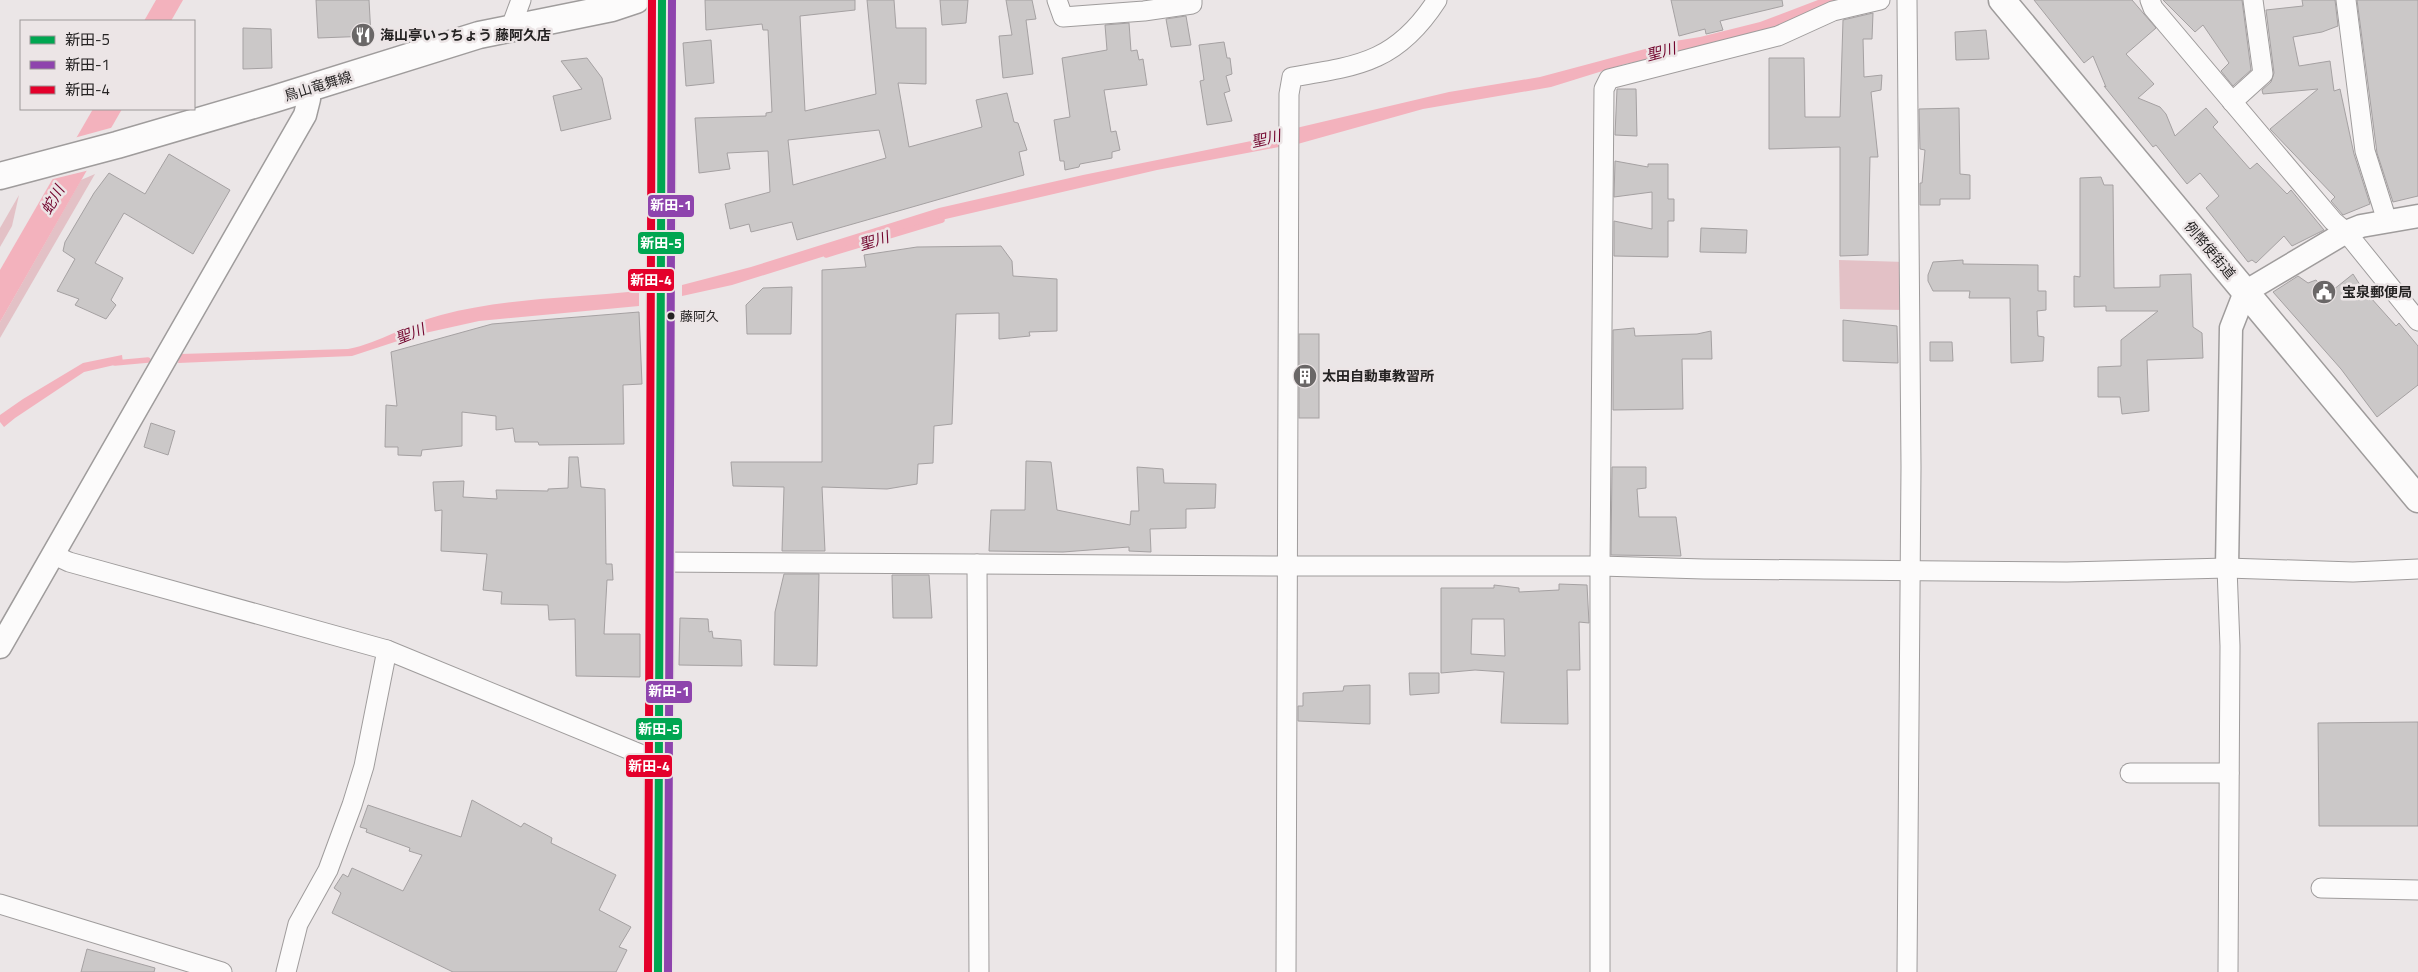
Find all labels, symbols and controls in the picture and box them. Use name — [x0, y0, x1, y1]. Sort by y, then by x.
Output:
legend — [20, 20, 195, 110]
restaurant icon: 海山亭いっちょう 藤阿久店 — [350, 22, 376, 48]
place label: 海山亭いっちょう 藤阿久店 — [380, 24, 551, 45]
text: 新田-5 — [65, 28, 110, 51]
water label: 聖川 — [1643, 36, 1680, 67]
text: 新田-1 — [65, 53, 110, 76]
street label: 鳥山竜舞線 — [281, 65, 354, 106]
text: 新田-4 — [65, 78, 110, 101]
water label: 聖川 — [1249, 123, 1285, 153]
water label: 蛇川 — [35, 179, 71, 218]
line badge: 新田-1 — [647, 194, 695, 218]
text: 新田-1 — [650, 194, 692, 215]
street label: 例幣使街道 — [2180, 216, 2241, 283]
water label: 聖川 — [856, 225, 893, 256]
line badge: 新田-5 — [637, 231, 685, 255]
text: 新田-5 — [640, 232, 682, 253]
line badge: 新田-4 — [627, 268, 675, 292]
text: 新田-4 — [630, 269, 672, 290]
public building icon: 宝泉郵便局 — [2311, 279, 2337, 305]
place label: 宝泉郵便局 — [2342, 281, 2412, 302]
place label: 藤阿久 — [680, 306, 719, 326]
marker: 藤阿久 — [666, 311, 676, 321]
water label: 聖川 — [392, 317, 430, 350]
building icon: 太田自動車教習所 — [1292, 363, 1318, 389]
place label: 太田自動車教習所 — [1322, 365, 1434, 386]
line badge: 新田-1 — [645, 680, 693, 704]
text: 新田-1 — [648, 680, 690, 701]
line badge: 新田-5 — [635, 717, 683, 741]
text: 新田-5 — [638, 718, 680, 739]
line badge: 新田-4 — [625, 754, 673, 778]
text: 新田-4 — [628, 755, 670, 776]

